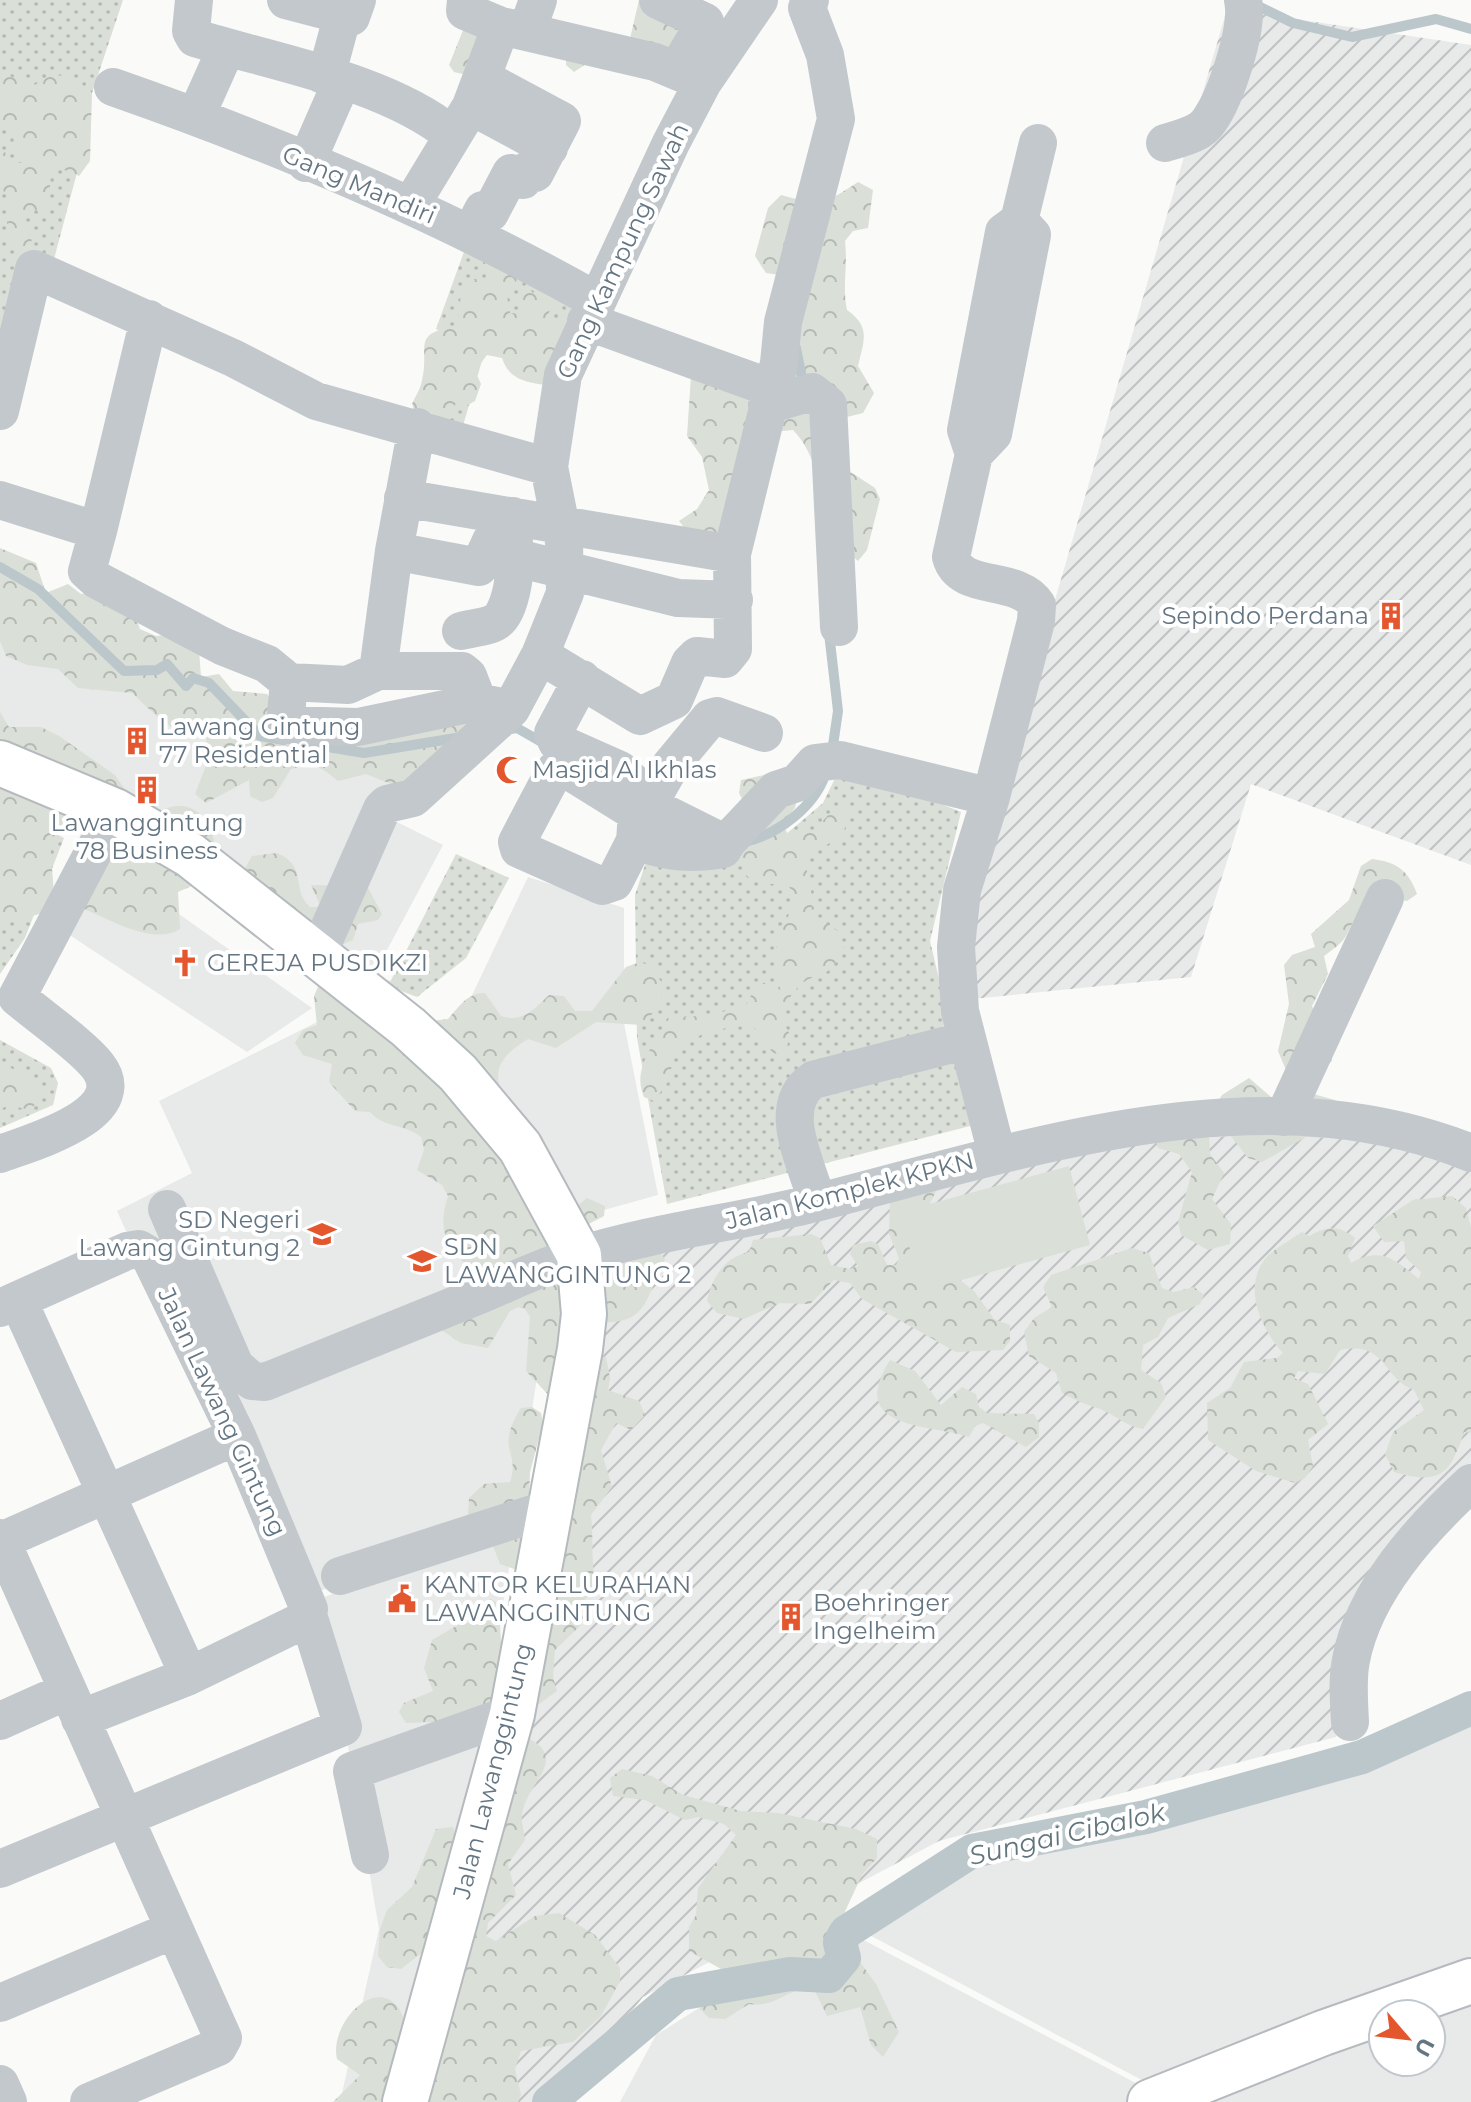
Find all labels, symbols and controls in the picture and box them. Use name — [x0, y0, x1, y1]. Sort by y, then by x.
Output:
street label: Gang Kampung Sawah — [550, 118, 695, 383]
street label: Gang Mandiri — [278, 139, 440, 230]
place label: Sepindo Perdana — [1162, 601, 1369, 630]
building icon: Sepindo Perdana — [1376, 601, 1406, 631]
place label: Lawang Gintung 77 Residential — [159, 712, 361, 769]
building icon: Lawang Gintung 77 Residential — [122, 726, 152, 756]
mosque icon: Masjid Al Ikhlas — [495, 755, 525, 785]
place label: Masjid Al Ikhlas — [532, 755, 717, 784]
building icon: Lawanggintung 78 Business — [132, 775, 162, 805]
place label: Lawanggintung 78 Business — [50, 808, 244, 865]
church icon: GEREJA PUSDIKZI — [170, 948, 200, 978]
place label: GEREJA PUSDIKZI — [207, 948, 428, 977]
street label: Jalan Komplek KPKN — [722, 1146, 977, 1236]
place label: SD Negeri Lawang Gintung 2 — [79, 1205, 300, 1262]
school or university icon: SD Negeri Lawang Gintung 2 — [307, 1219, 337, 1249]
place label: SDN LAWANGGINTUNG 2 — [444, 1232, 691, 1289]
school or university icon: SDN LAWANGGINTUNG 2 — [407, 1246, 437, 1276]
street label: Jalan Lawang Gintung — [152, 1282, 293, 1541]
place label: KANTOR KELURAHAN LAWANGGINTUNG — [424, 1570, 691, 1627]
public building icon: KANTOR KELURAHAN LAWANGGINTUNG — [387, 1584, 417, 1614]
place label: Boehringer Ingelheim — [813, 1588, 950, 1645]
building icon: Boehringer Ingelheim — [776, 1602, 806, 1632]
street label: Jalan Lawanggintung — [446, 1640, 538, 1903]
water label: Sungai Cibalok — [966, 1796, 1170, 1872]
north arrow — [1367, 1998, 1447, 2078]
text: U — [1408, 2033, 1440, 2061]

